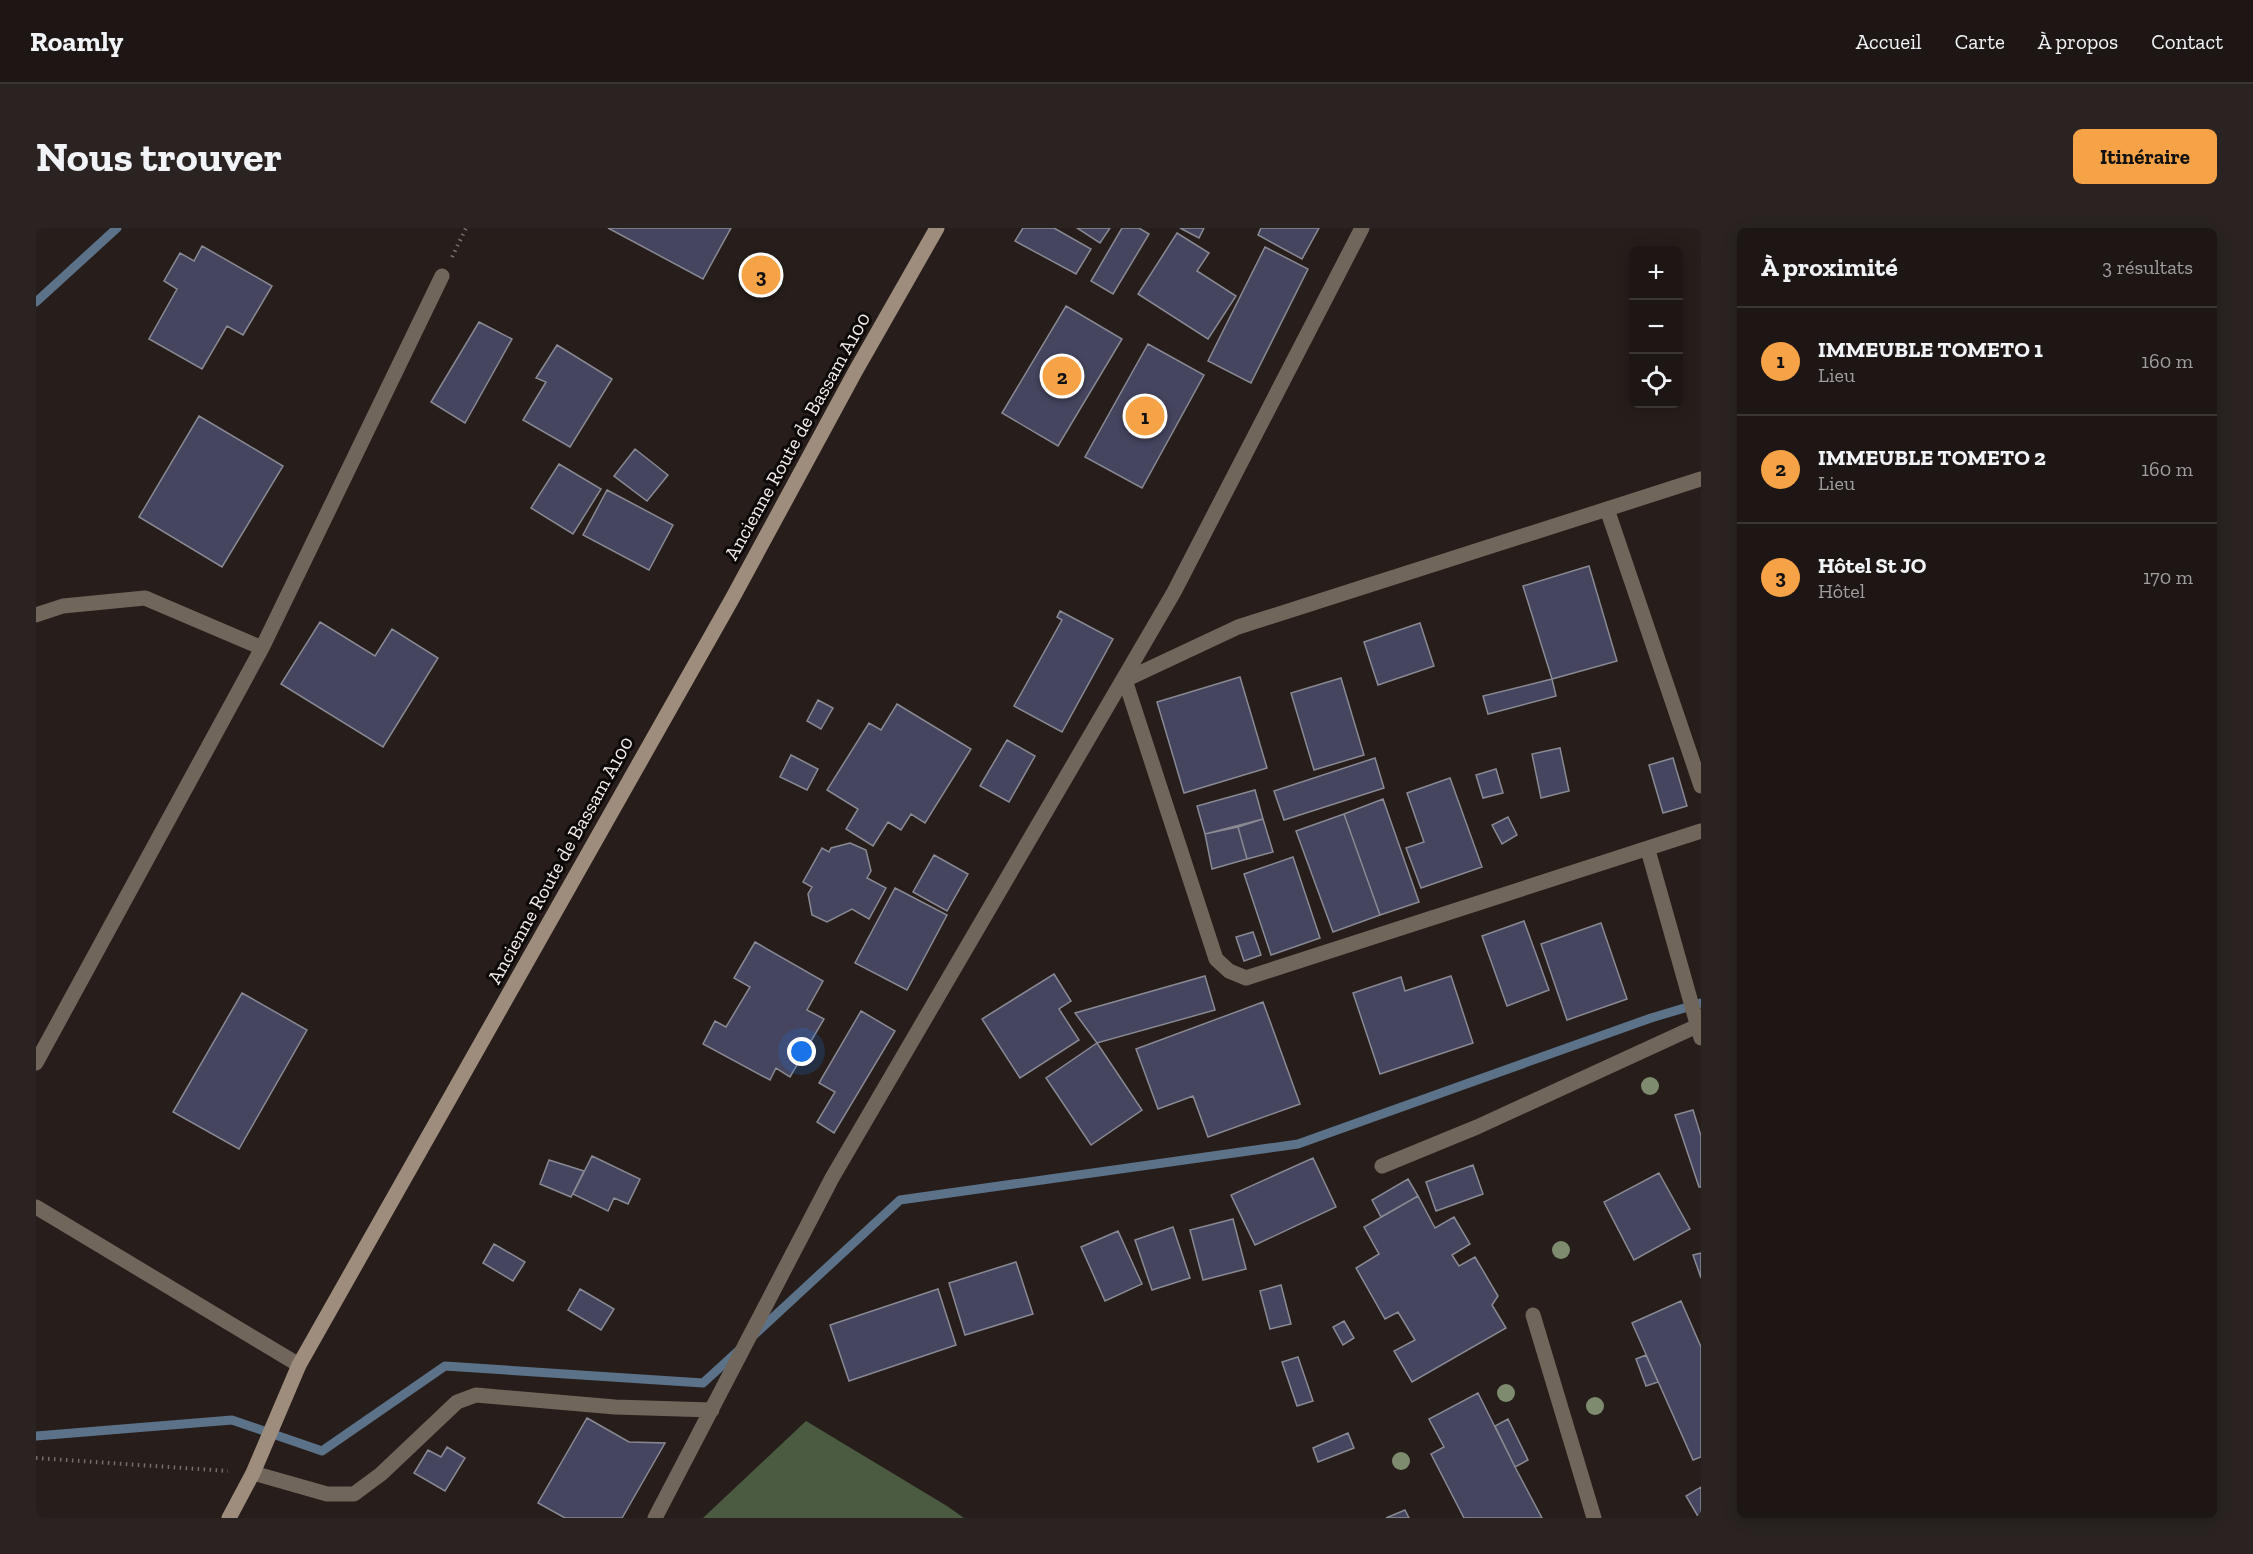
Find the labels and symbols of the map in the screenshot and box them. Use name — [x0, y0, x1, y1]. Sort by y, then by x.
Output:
pin: 3 — [742, 252, 780, 298]
street label: Ancienne Route de Bassam A100 — [719, 308, 875, 564]
pin: 2 — [1042, 354, 1082, 398]
pin: 1 — [1126, 394, 1164, 438]
street label: Ancienne Route de Bassam A100 — [482, 732, 638, 988]
your location — [787, 1037, 816, 1066]

